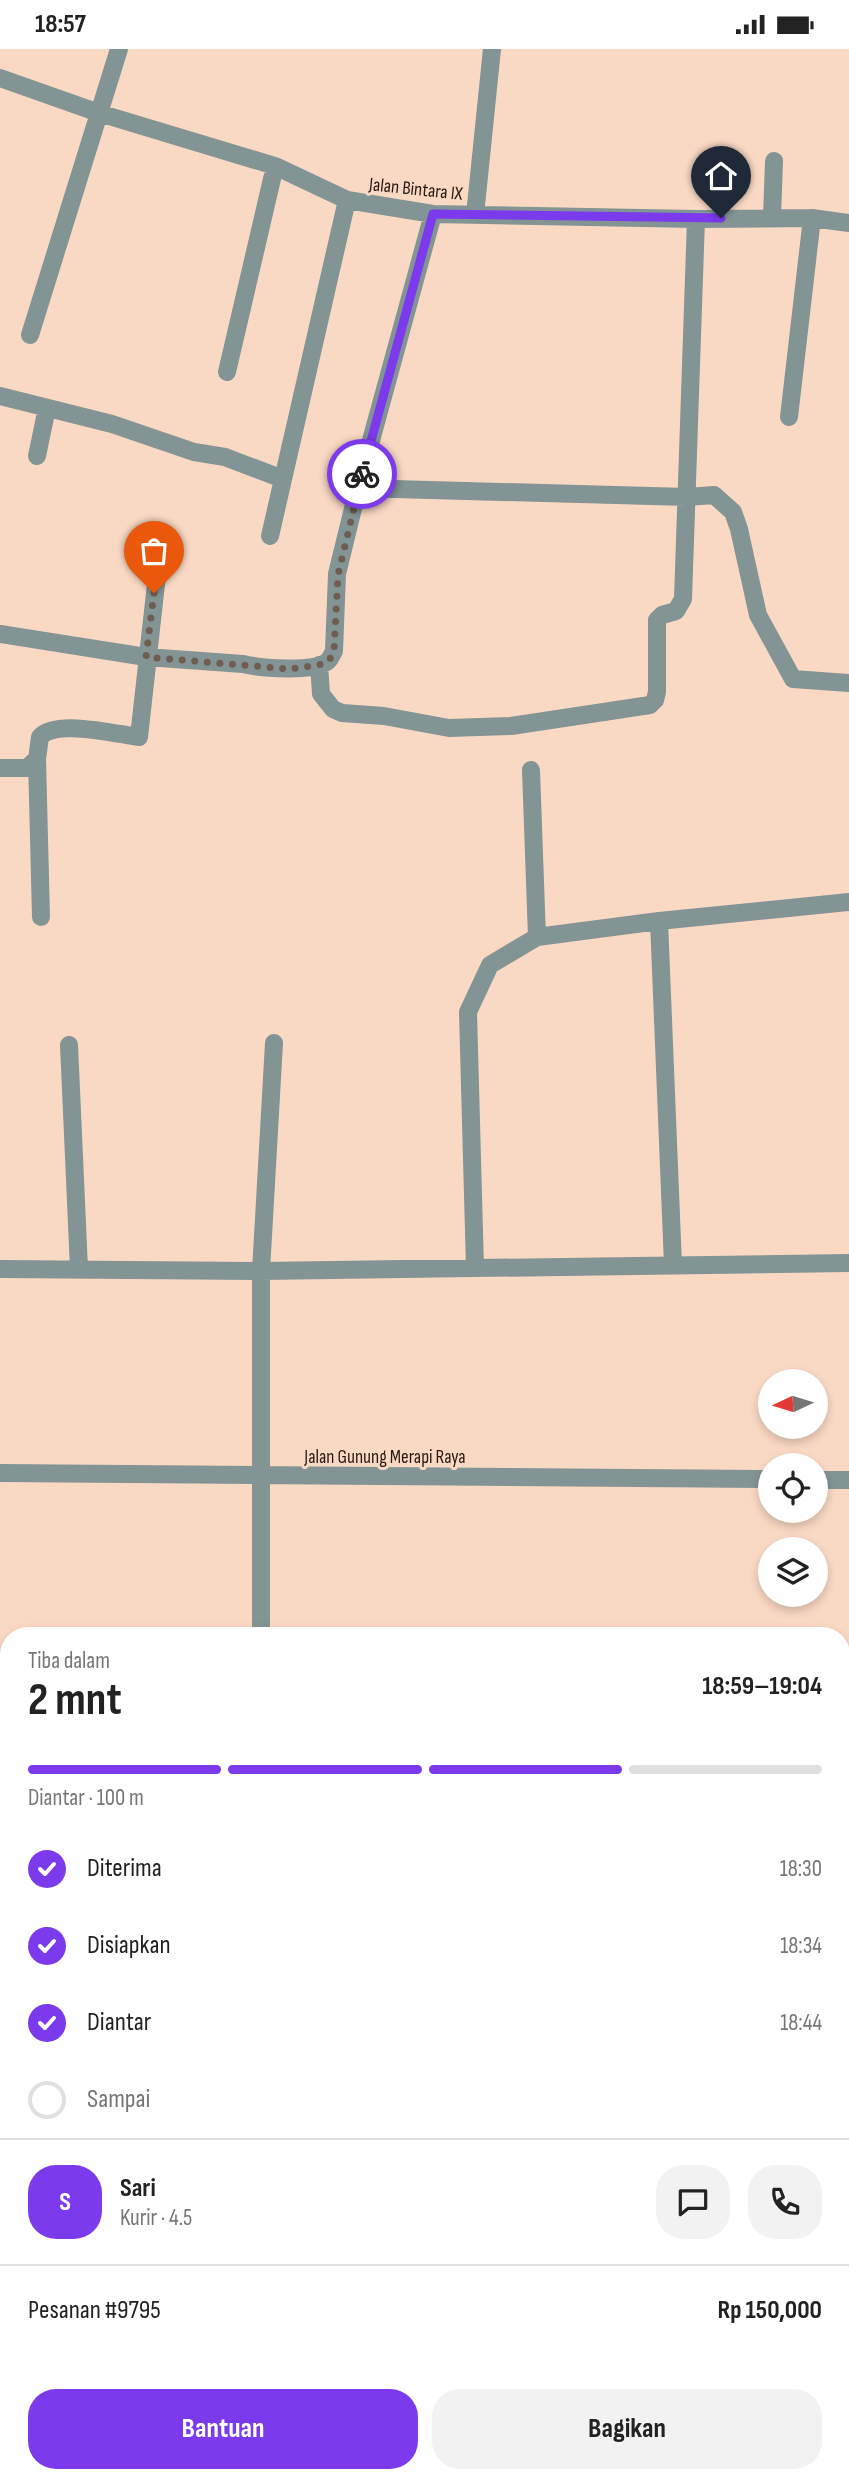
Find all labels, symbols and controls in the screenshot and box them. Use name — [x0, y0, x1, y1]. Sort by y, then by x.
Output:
text: 18:57 — [35, 9, 86, 40]
pin — [691, 146, 751, 218]
icon: home — [702, 157, 740, 195]
street label: Jalan Bintara IX — [367, 173, 464, 206]
courier — [327, 439, 397, 509]
icon: bike — [343, 455, 381, 493]
pin — [124, 521, 184, 593]
icon: bag — [135, 532, 173, 570]
north arrow — [758, 1369, 828, 1439]
map controls — [758, 1369, 828, 1607]
street label: Jalan Gunung Merapi Raya — [303, 1446, 466, 1469]
button: locate — [758, 1453, 828, 1523]
button: layers — [758, 1537, 828, 1607]
text: Tiba dalam — [28, 1647, 110, 1675]
text: 18:59–19:04 — [702, 1671, 822, 1702]
text: 2 mnt — [28, 1673, 122, 1728]
text: Diantar · 100 m — [28, 1784, 144, 1812]
icon: check — [28, 1850, 66, 1888]
text: Diterima — [87, 1853, 162, 1884]
text: 18:30 — [780, 1855, 822, 1883]
icon: check — [28, 1927, 66, 1965]
text: Disiapkan — [87, 1930, 171, 1961]
text: 18:34 — [780, 1932, 822, 1960]
icon: check — [28, 2004, 66, 2042]
text: Diantar — [87, 2007, 151, 2038]
text: 18:44 — [780, 2009, 822, 2037]
text: Sampai — [87, 2084, 150, 2115]
button: chat — [656, 2165, 730, 2239]
button: phone — [748, 2165, 822, 2239]
text: Sari — [120, 2173, 156, 2204]
text: S — [59, 2187, 71, 2218]
text: Kurir · 4.5 — [120, 2204, 192, 2232]
text: Pesanan #9795 — [28, 2295, 161, 2326]
text: Rp 150,000 — [717, 2295, 822, 2326]
button: Bantuan — [28, 2389, 418, 2469]
button: Bagikan — [432, 2389, 822, 2469]

